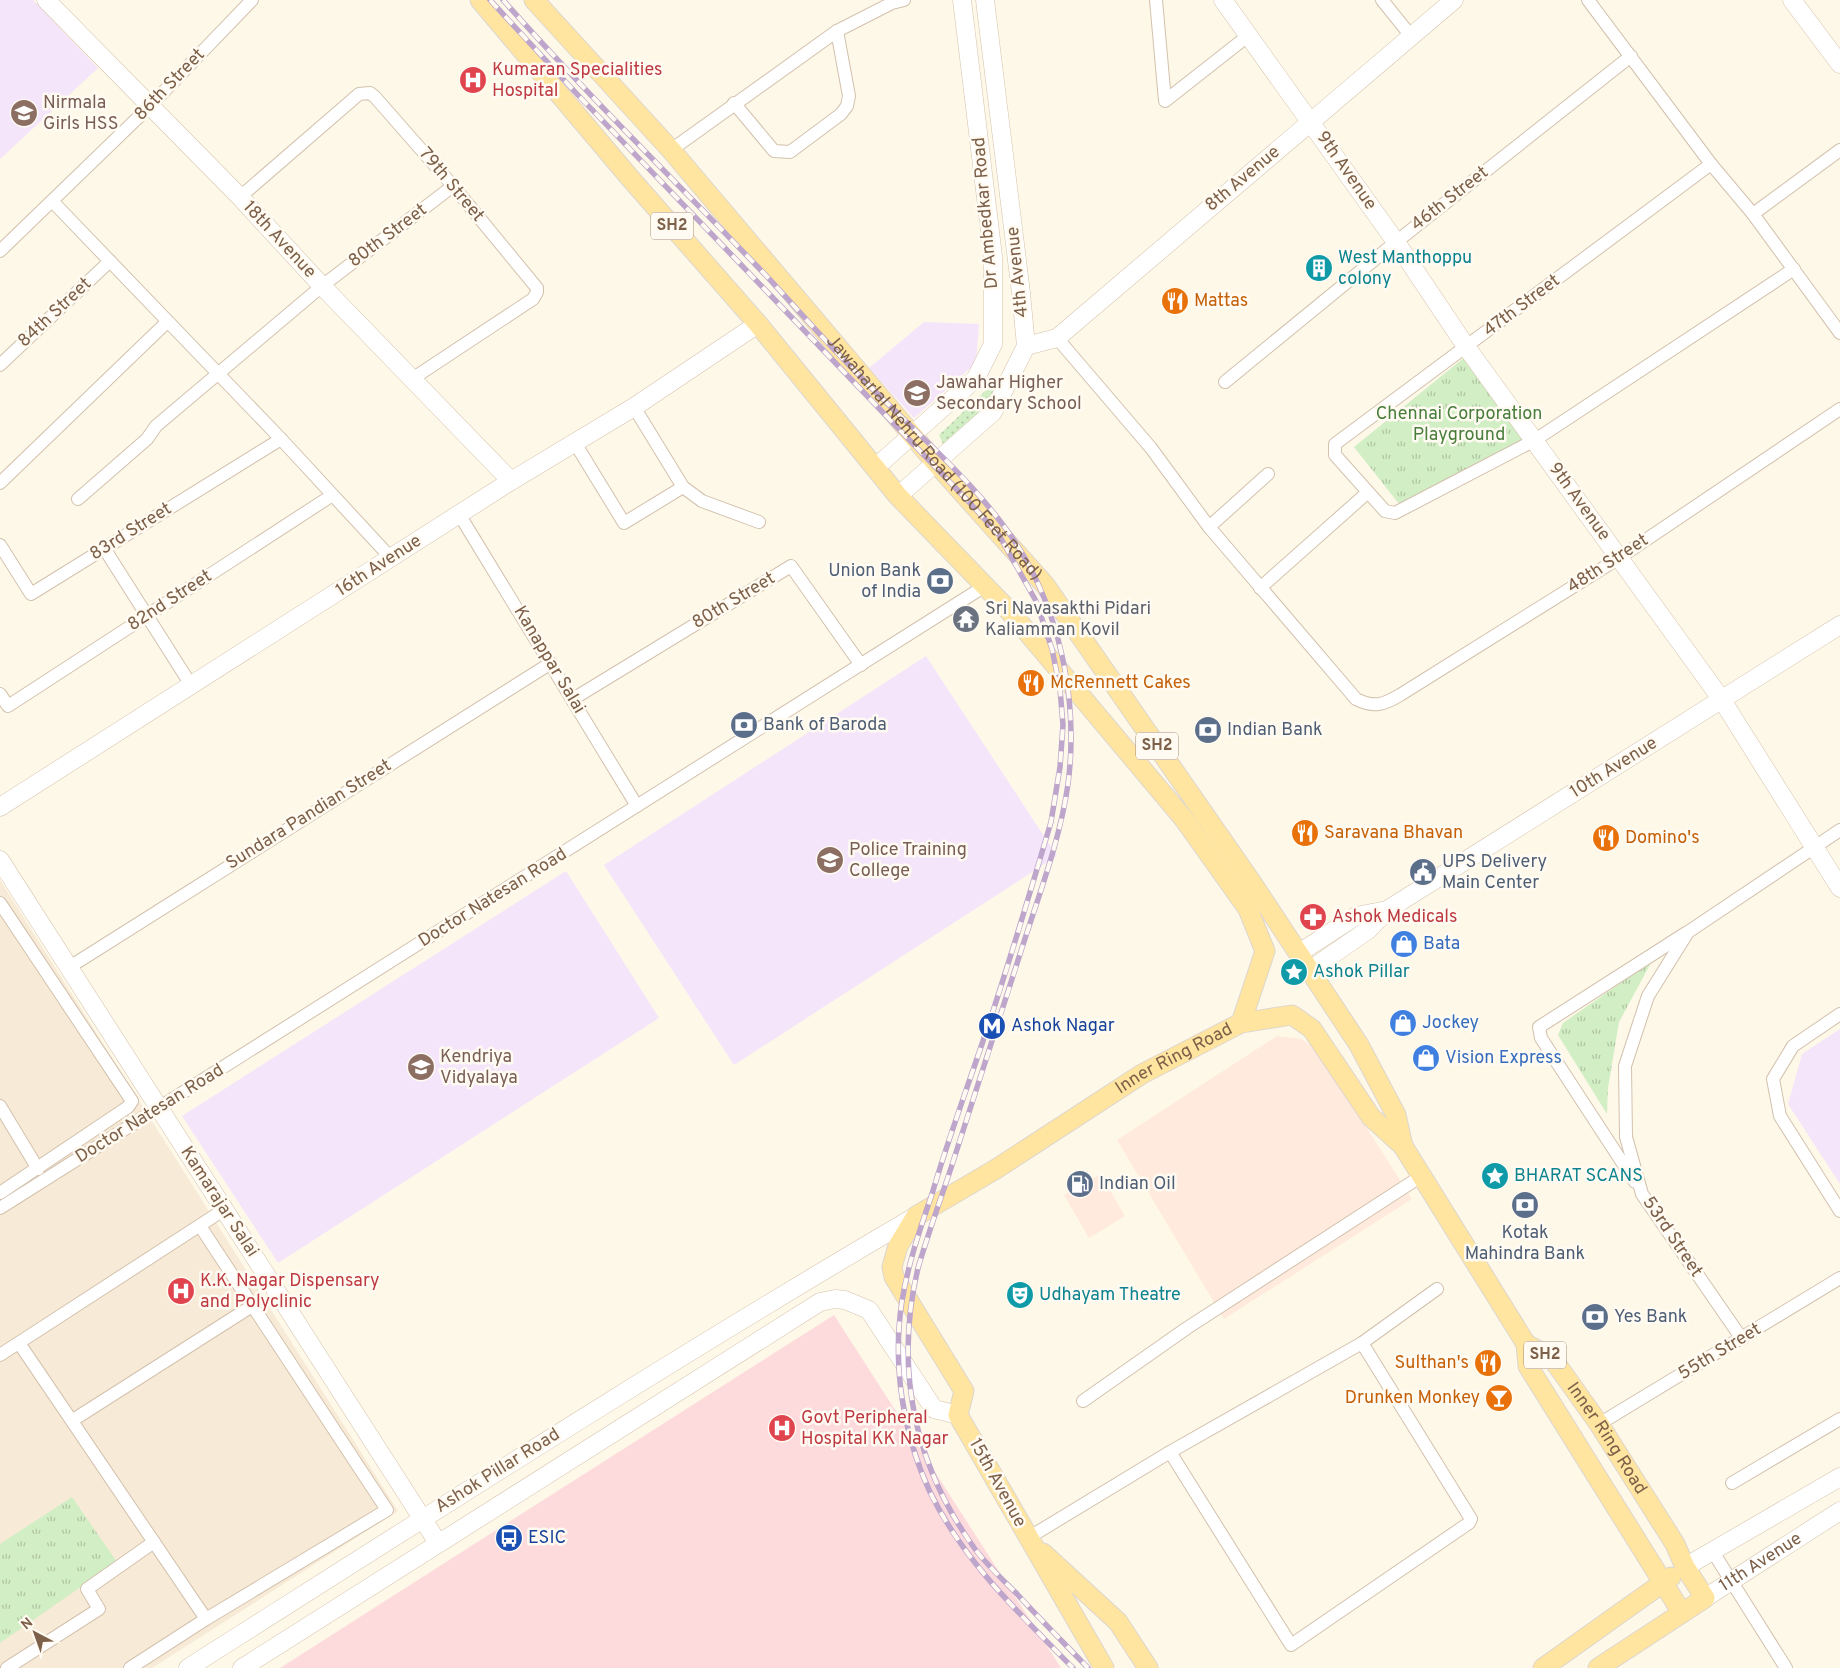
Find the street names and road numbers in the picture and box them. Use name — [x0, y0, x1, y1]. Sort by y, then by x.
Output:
street label: 86th Street — [130, 44, 210, 126]
street label: 9th Avenue — [1310, 127, 1382, 215]
street label: Dr Ambedkar Road — [968, 136, 1004, 290]
street label: 8th Avenue — [1201, 141, 1285, 217]
street label: 79th Street — [413, 143, 489, 227]
street label: 46th Street — [1407, 162, 1493, 236]
street label: 18th Avenue — [237, 196, 321, 284]
street label: 80th Street — [344, 199, 432, 273]
road number: SH2 — [651, 212, 693, 240]
street label: 4th Avenue — [1002, 225, 1034, 319]
street label: 47th Street — [1479, 270, 1565, 342]
street label: 84th Street — [13, 273, 97, 353]
street label: Jawaharlal Nehru Road (100 Feet Road) — [821, 330, 1047, 586]
street label: 9th Avenue — [1543, 458, 1615, 546]
street label: 83rd Street — [86, 498, 176, 566]
street label: 48th Street — [1563, 529, 1653, 599]
street label: 16th Avenue — [332, 530, 426, 602]
street label: 82nd Street — [123, 565, 217, 637]
street label: 80th Street — [688, 567, 780, 635]
street label: Kanappar Salai — [508, 602, 590, 718]
road number: SH2 — [1136, 732, 1178, 759]
street label: 10th Avenue — [1566, 732, 1662, 804]
street label: Sundara Pandian Street — [222, 755, 396, 875]
street label: Doctor Natesan Road — [415, 843, 571, 953]
street label: Inner Ring Road — [1111, 1018, 1237, 1100]
street label: Doctor Natesan Road — [72, 1059, 228, 1169]
street label: Kamarajar Salai — [175, 1142, 263, 1262]
street label: 53rd Street — [1637, 1192, 1707, 1282]
street label: 55th Street — [1674, 1318, 1766, 1386]
road number: SH2 — [1524, 1342, 1566, 1368]
street label: Inner Ring Road — [1561, 1378, 1652, 1499]
street label: Ashok Pillar Road — [431, 1423, 565, 1519]
street label: 15th Avenue — [963, 1434, 1031, 1532]
street label: 11th Avenue — [1715, 1527, 1806, 1597]

